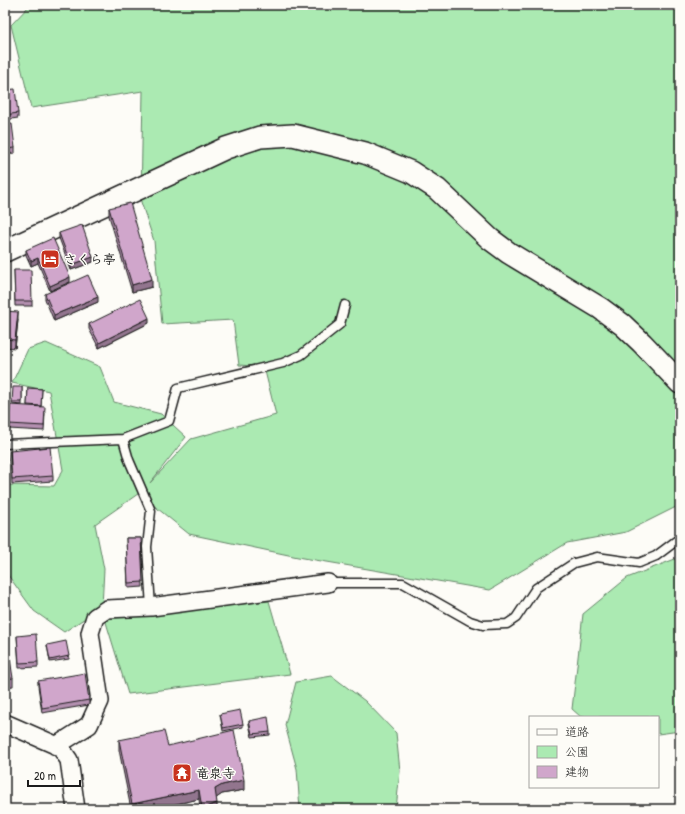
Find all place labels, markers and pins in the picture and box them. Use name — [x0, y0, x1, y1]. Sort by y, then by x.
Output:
hotel icon: さくら亭 — [39, 248, 61, 270]
place label: さくら亭 — [64, 250, 116, 268]
temple icon: 竜泉寺 — [171, 762, 193, 784]
place label: 竜泉寺 — [196, 764, 235, 782]

